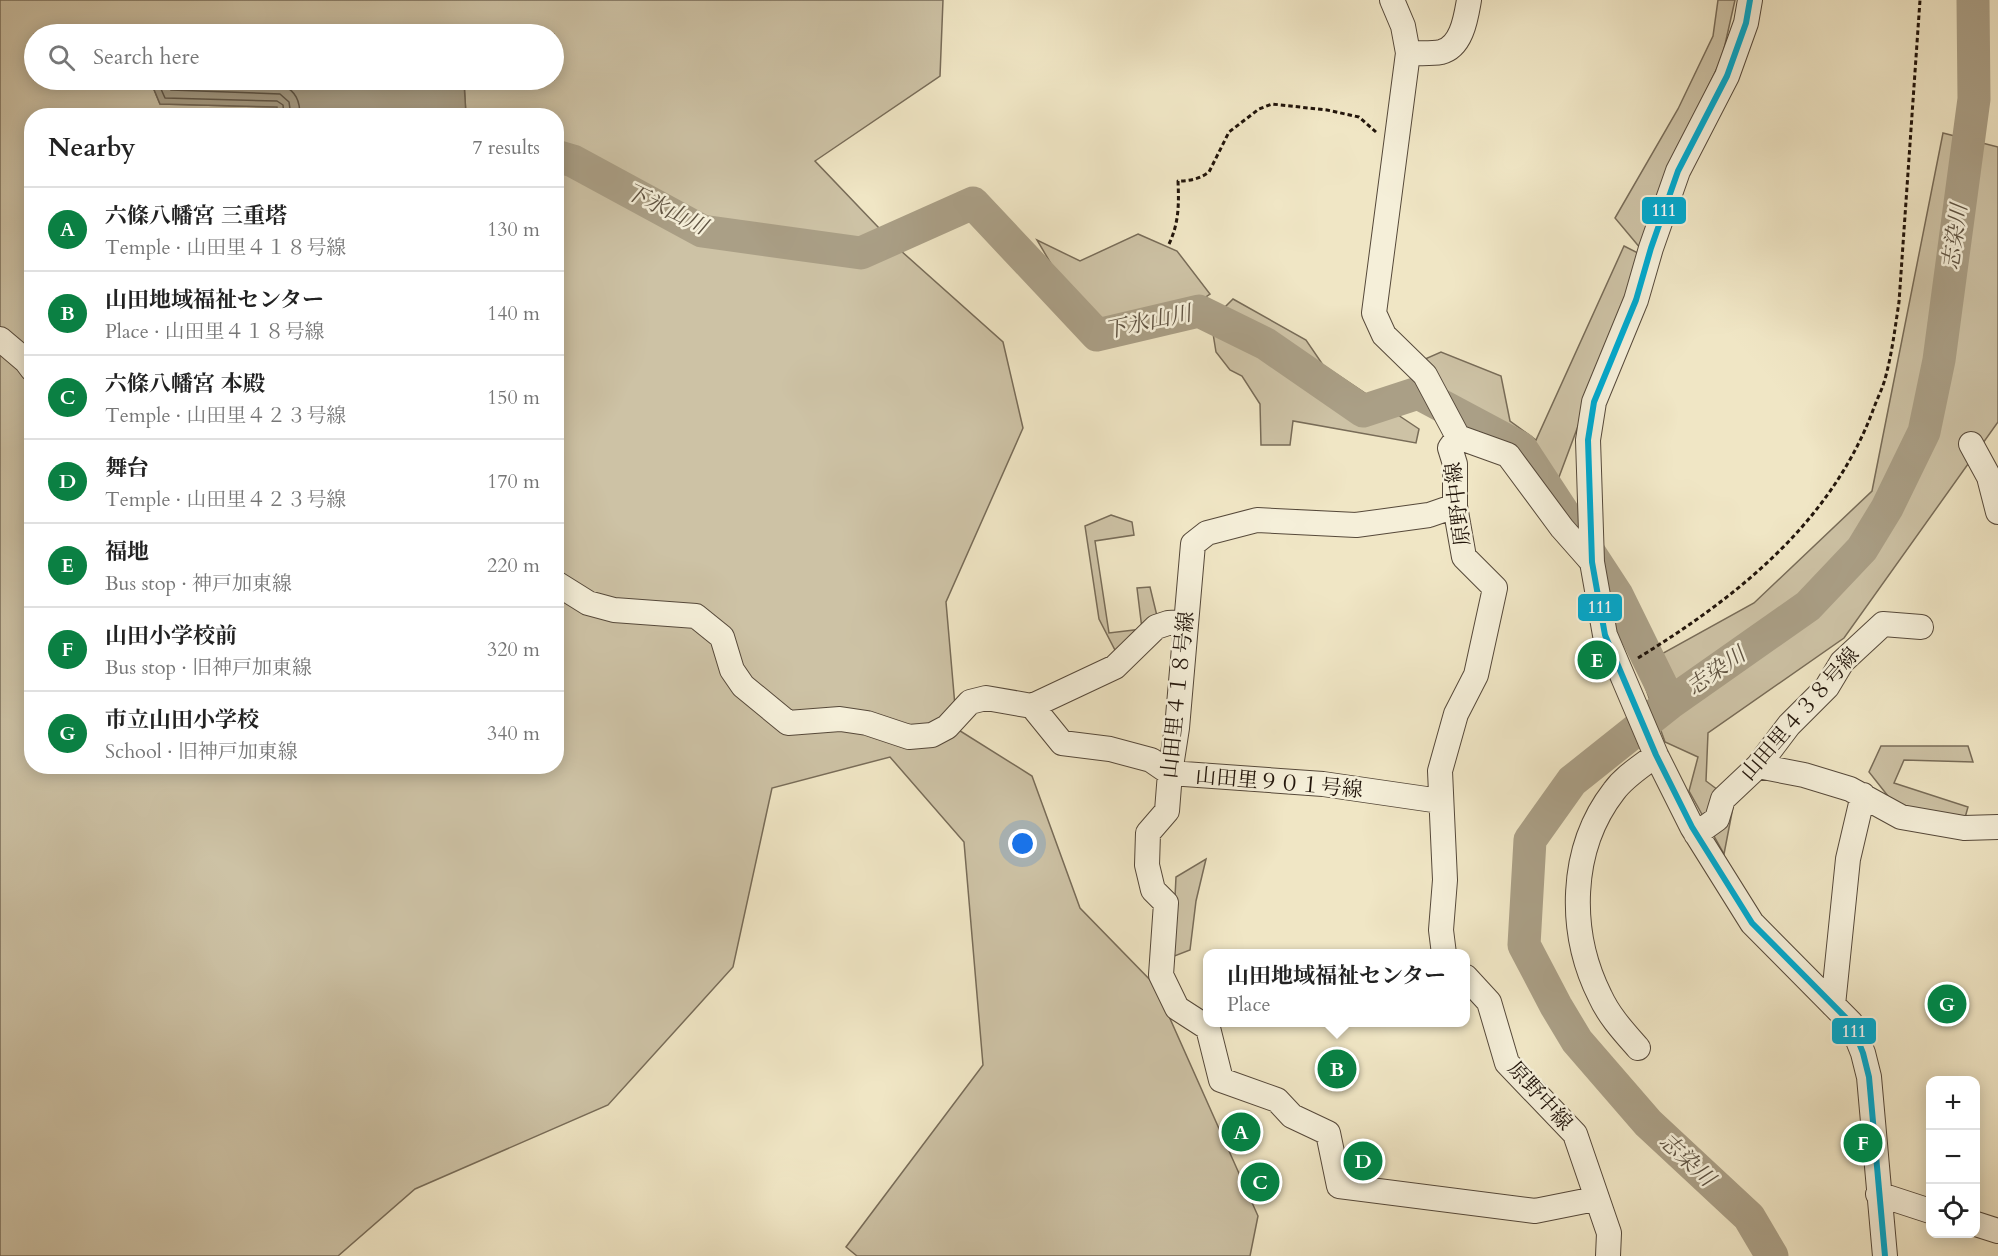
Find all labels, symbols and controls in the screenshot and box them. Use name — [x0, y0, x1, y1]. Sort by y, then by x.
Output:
search box — [24, 24, 564, 90]
icon: search — [45, 41, 78, 74]
text: Search here — [93, 42, 200, 72]
text: Nearby — [48, 130, 136, 165]
text: 7 results — [472, 134, 540, 161]
water label: 下氷山川 — [620, 176, 714, 243]
line badge: 111 — [1641, 196, 1687, 225]
text: 111 — [1652, 200, 1676, 222]
water label: 志染川 — [1936, 200, 1975, 272]
text: 六條八幡宮 三重塔 — [105, 201, 287, 231]
text: A — [60, 216, 75, 243]
text: 130 m — [487, 216, 540, 243]
text: Temple · 山田里４１８号線 — [105, 234, 346, 261]
text: 山田地域福祉センター — [105, 285, 324, 315]
water label: 下氷山川 — [1102, 298, 1196, 346]
text: B — [60, 300, 75, 327]
text: 140 m — [487, 300, 540, 327]
text: Place · 山田里４１８号線 — [105, 318, 325, 345]
text: 六條八幡宮 本殿 — [105, 369, 265, 399]
text: C — [60, 384, 75, 411]
text: 150 m — [487, 384, 540, 411]
text: Temple · 山田里４２３号線 — [105, 402, 346, 429]
text: 舞台 — [105, 453, 149, 483]
street label: 原野中線 — [1438, 461, 1478, 547]
text: D — [59, 468, 76, 495]
text: 170 m — [487, 468, 540, 495]
text: Temple · 山田里４２３号線 — [105, 486, 346, 513]
text: 福地 — [105, 537, 149, 567]
text: E — [61, 552, 74, 579]
text: 220 m — [487, 552, 540, 579]
text: Bus stop · 神戸加東線 — [105, 570, 292, 597]
line badge: 111 — [1577, 593, 1623, 622]
text: 111 — [1588, 597, 1612, 619]
street label: 山田里４１８号線 — [1155, 610, 1201, 780]
text: 山田小学校前 — [105, 621, 237, 651]
text: F — [62, 636, 73, 663]
text: 320 m — [487, 636, 540, 663]
pin: E — [1578, 638, 1616, 682]
water label: 志染川 — [1680, 639, 1753, 702]
street label: 山田里４３８号線 — [1734, 641, 1866, 787]
text: Bus stop · 旧神戸加東線 — [105, 654, 312, 681]
text: 市立山田小学校 — [105, 705, 259, 735]
text: G — [59, 720, 76, 747]
text: 340 m — [487, 720, 540, 747]
text: School · 旧神戸加東線 — [105, 738, 298, 765]
street label: 山田里９０１号線 — [1194, 761, 1364, 805]
your location — [1008, 829, 1037, 858]
popup — [1203, 949, 1470, 1027]
text: 山田地域福祉センター — [1227, 961, 1446, 991]
pin: G — [1928, 982, 1966, 1026]
text: Place — [1227, 991, 1271, 1018]
line badge: 111 — [1831, 1017, 1877, 1045]
text: 111 — [1842, 1021, 1866, 1043]
pin: B — [1318, 1046, 1356, 1092]
street label: 原野中線 — [1501, 1055, 1579, 1137]
map controls — [1926, 1076, 1980, 1238]
button: + — [1926, 1076, 1980, 1130]
pin: A — [1222, 1110, 1260, 1154]
pin: F — [1844, 1120, 1882, 1166]
water label: 志染川 — [1653, 1127, 1723, 1195]
button: − — [1926, 1130, 1980, 1184]
pin: D — [1344, 1138, 1382, 1184]
pin: C — [1240, 1160, 1280, 1204]
button: locate — [1926, 1184, 1980, 1238]

